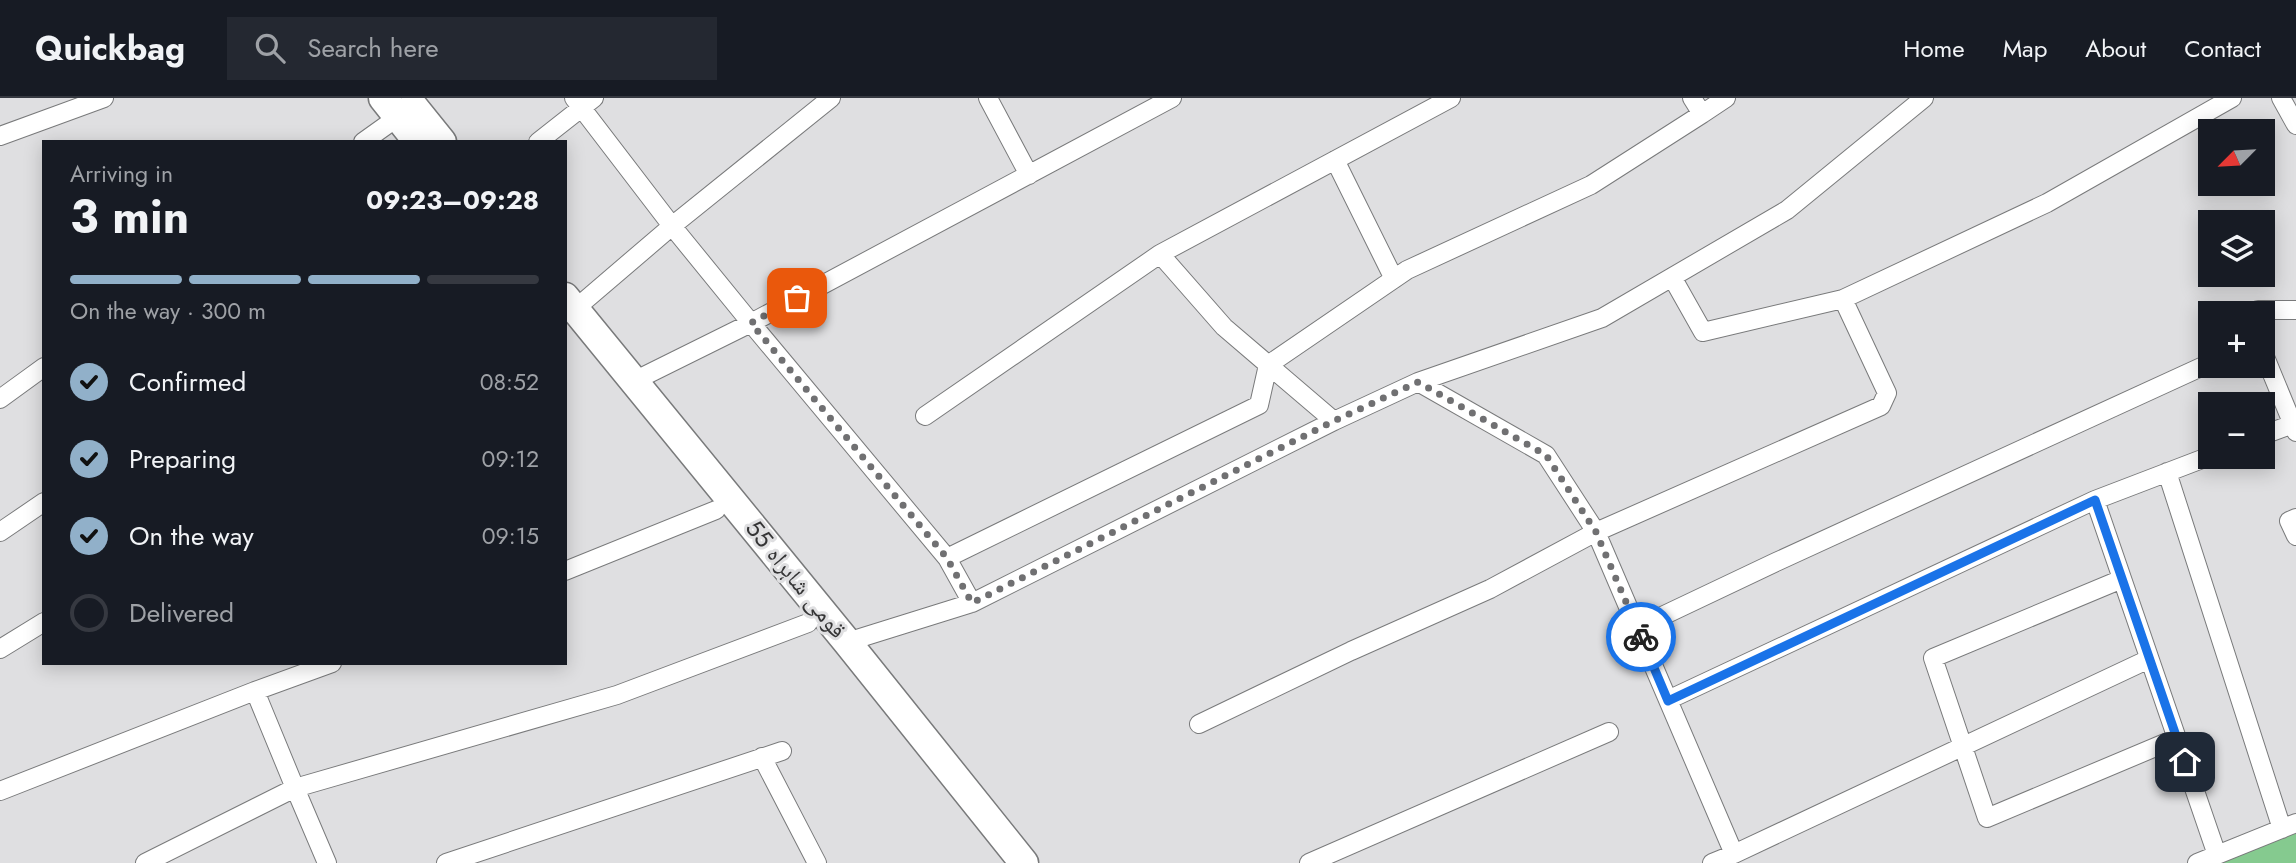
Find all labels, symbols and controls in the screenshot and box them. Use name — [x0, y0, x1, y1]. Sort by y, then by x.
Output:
search box — [227, 17, 717, 80]
text: Quickbag — [35, 25, 185, 72]
icon: search — [251, 29, 289, 67]
text: Search here — [307, 29, 439, 67]
text: Home — [1903, 31, 1965, 66]
text: Map — [2003, 31, 2047, 66]
text: About — [2085, 31, 2146, 66]
text: Contact — [2184, 31, 2261, 66]
north arrow — [2198, 119, 2275, 196]
map controls — [2198, 119, 2275, 469]
text: Arriving in — [70, 157, 173, 191]
text: 09:23–09:28 — [366, 181, 539, 219]
text: 3 min — [70, 184, 189, 250]
button: layers — [2198, 210, 2275, 287]
pin — [767, 268, 827, 328]
icon: bag — [778, 279, 816, 317]
text: On the way · 300 m — [70, 294, 266, 328]
button: + — [2198, 301, 2275, 378]
icon: check — [70, 363, 108, 401]
text: Confirmed — [129, 363, 246, 401]
text: 08:52 — [480, 365, 539, 399]
button: − — [2198, 392, 2275, 469]
icon: check — [70, 440, 108, 478]
text: Preparing — [129, 440, 236, 478]
text: 09:12 — [482, 442, 539, 476]
street label: قومی شاہراہ 55 — [738, 512, 855, 646]
icon: check — [70, 517, 108, 555]
text: On the way — [129, 517, 254, 555]
text: 09:15 — [482, 519, 539, 553]
text: Delivered — [129, 594, 234, 632]
courier — [1606, 602, 1676, 672]
icon: bike — [1622, 618, 1660, 656]
pin — [2155, 732, 2215, 792]
icon: home — [2166, 743, 2204, 781]

